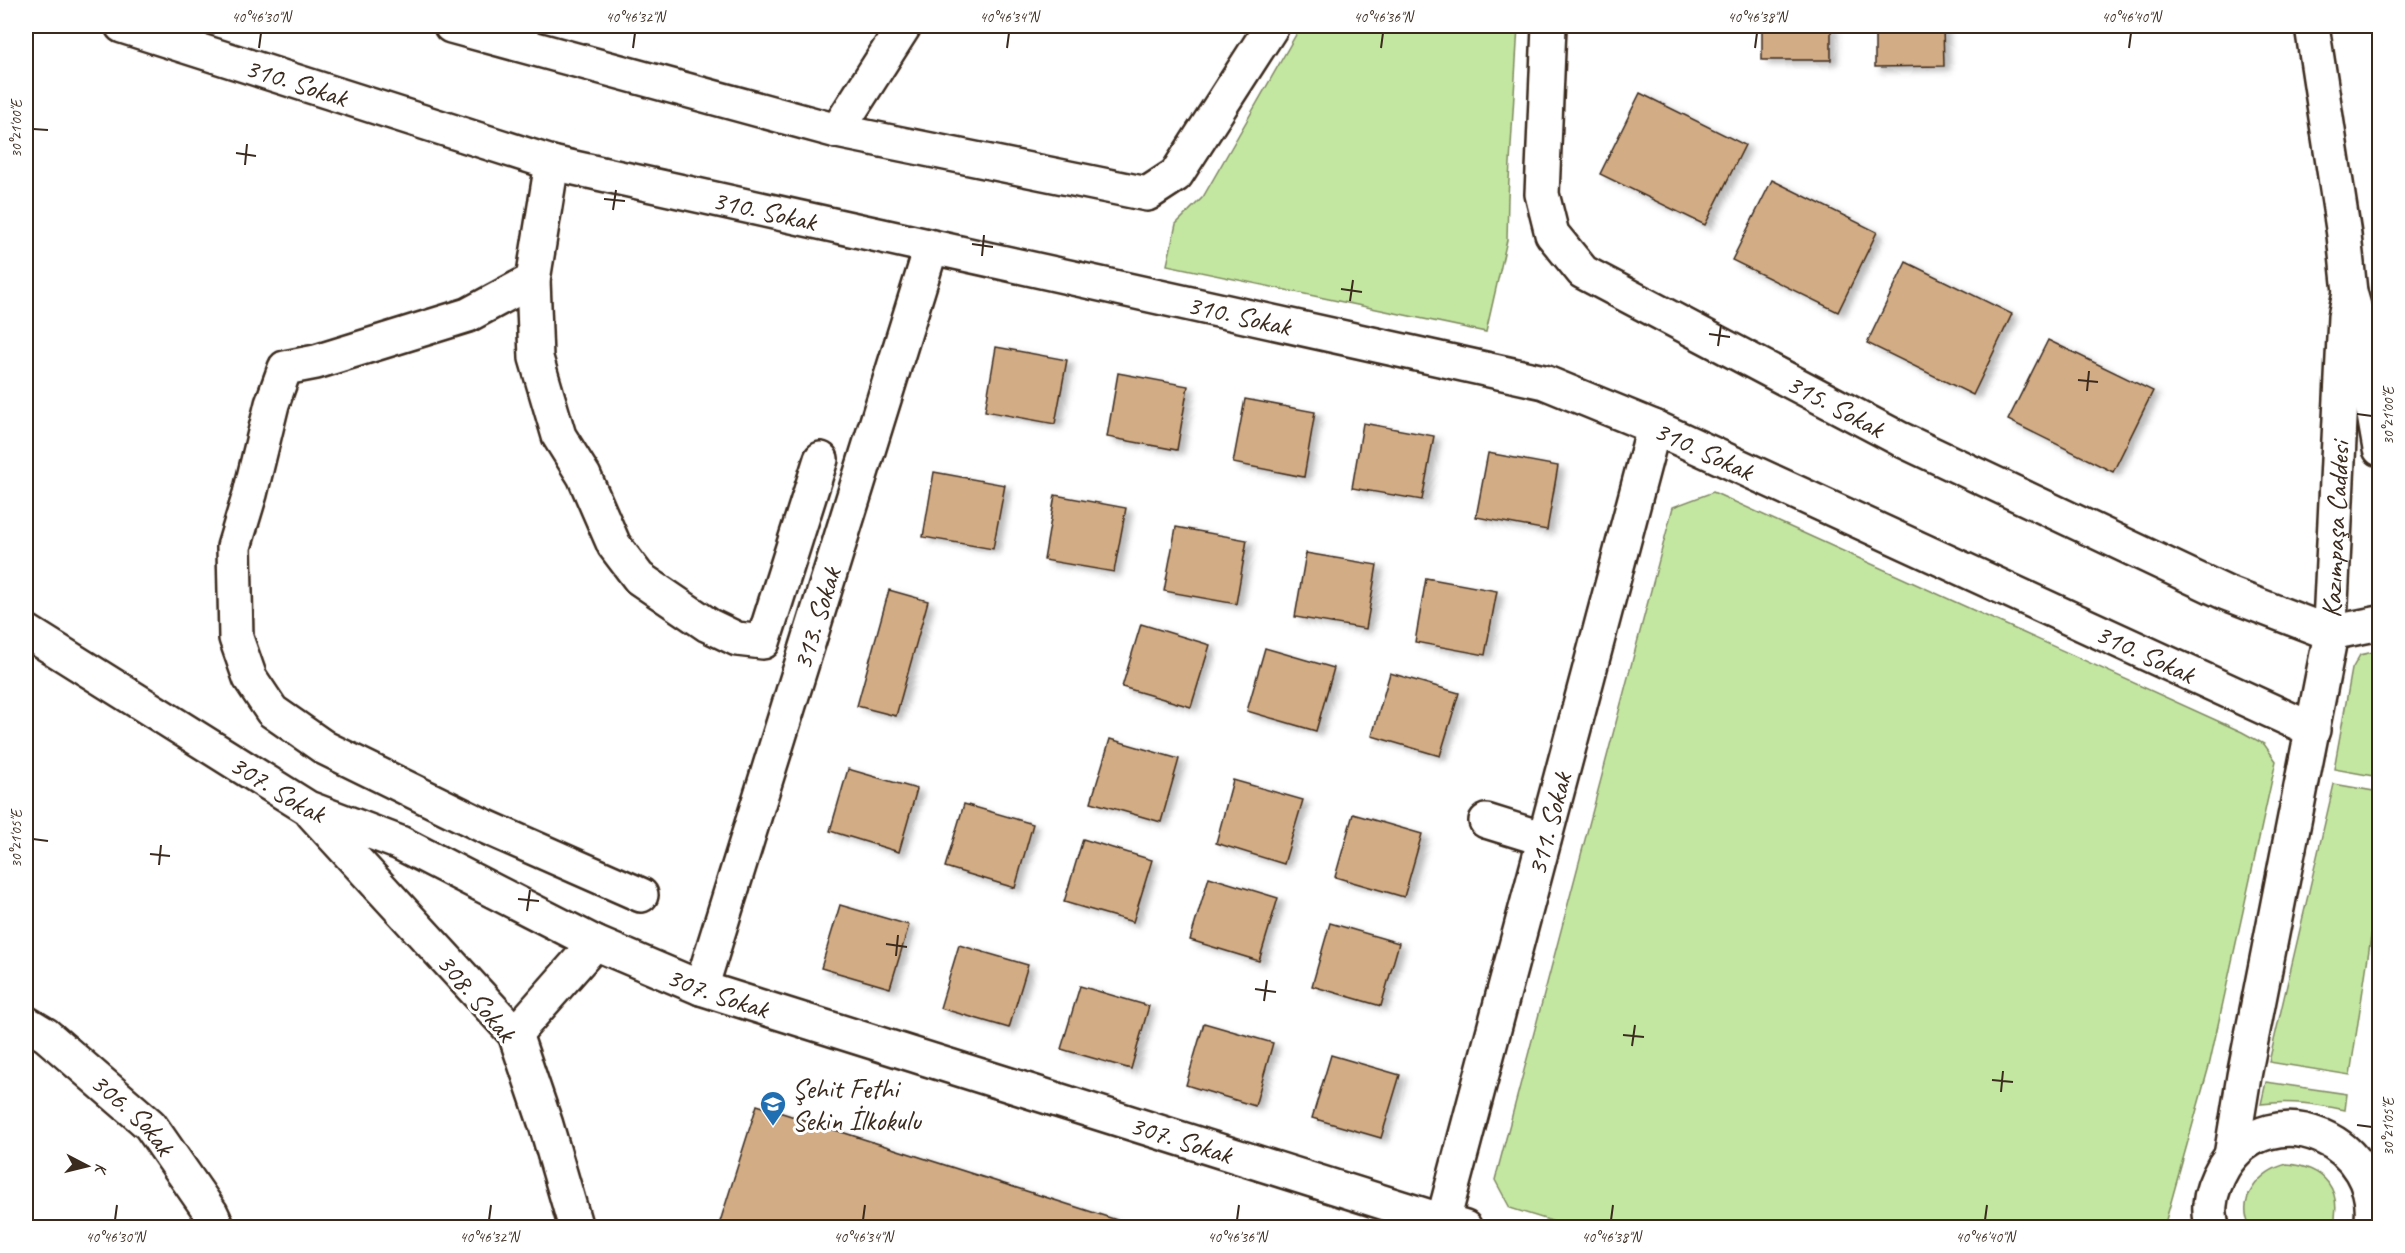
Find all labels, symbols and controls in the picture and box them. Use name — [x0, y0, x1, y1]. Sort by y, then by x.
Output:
text: 40°46'30"N — [231, 8, 294, 27]
text: 40°46'32"N — [605, 8, 668, 27]
text: 40°46'34"N — [979, 8, 1042, 27]
text: 40°46'36"N — [1353, 8, 1416, 27]
text: 40°46'38"N — [1727, 8, 1790, 27]
text: 40°46'40"N — [2101, 8, 2164, 27]
street label: 310. Sokak — [241, 49, 353, 115]
text: 30°21'00"E — [7, 98, 26, 158]
street label: 310. Sokak — [709, 182, 821, 239]
street label: 310. Sokak — [1184, 287, 1296, 344]
street label: 315. Sokak — [1781, 366, 1892, 446]
text: 30°21'00"E — [2379, 385, 2398, 445]
street label: 310. Sokak — [1649, 413, 1760, 489]
street label: Kazımpaşa Caddesi — [2313, 437, 2357, 619]
street label: 313. Sokak — [784, 562, 849, 674]
street label: 310. Sokak — [2090, 616, 2202, 692]
street label: 307. Sokak — [223, 747, 331, 831]
street label: 311. Sokak — [1519, 767, 1580, 879]
text: 30°21'05"E — [7, 808, 26, 868]
street label: 308. Sokak — [429, 946, 525, 1050]
street label: 307. Sokak — [662, 959, 774, 1027]
street label: 306. Sokak — [83, 1065, 184, 1164]
place label: Şehit Fethi Sekin İlkokulu — [792, 1071, 922, 1138]
school or university icon: Şehit Fethi Sekin İlkokulu — [758, 1089, 788, 1127]
text: 30°21'05"E — [2379, 1096, 2398, 1156]
street label: 307. Sokak — [1126, 1107, 1238, 1172]
north arrow — [57, 1136, 117, 1196]
text: K — [90, 1162, 111, 1177]
text: 40°46'30"N — [85, 1228, 148, 1247]
text: 40°46'32"N — [459, 1228, 522, 1247]
text: 40°46'34"N — [833, 1228, 896, 1247]
text: 40°46'36"N — [1207, 1228, 1270, 1247]
text: 40°46'38"N — [1581, 1228, 1644, 1247]
text: 40°46'40"N — [1955, 1228, 2018, 1247]

